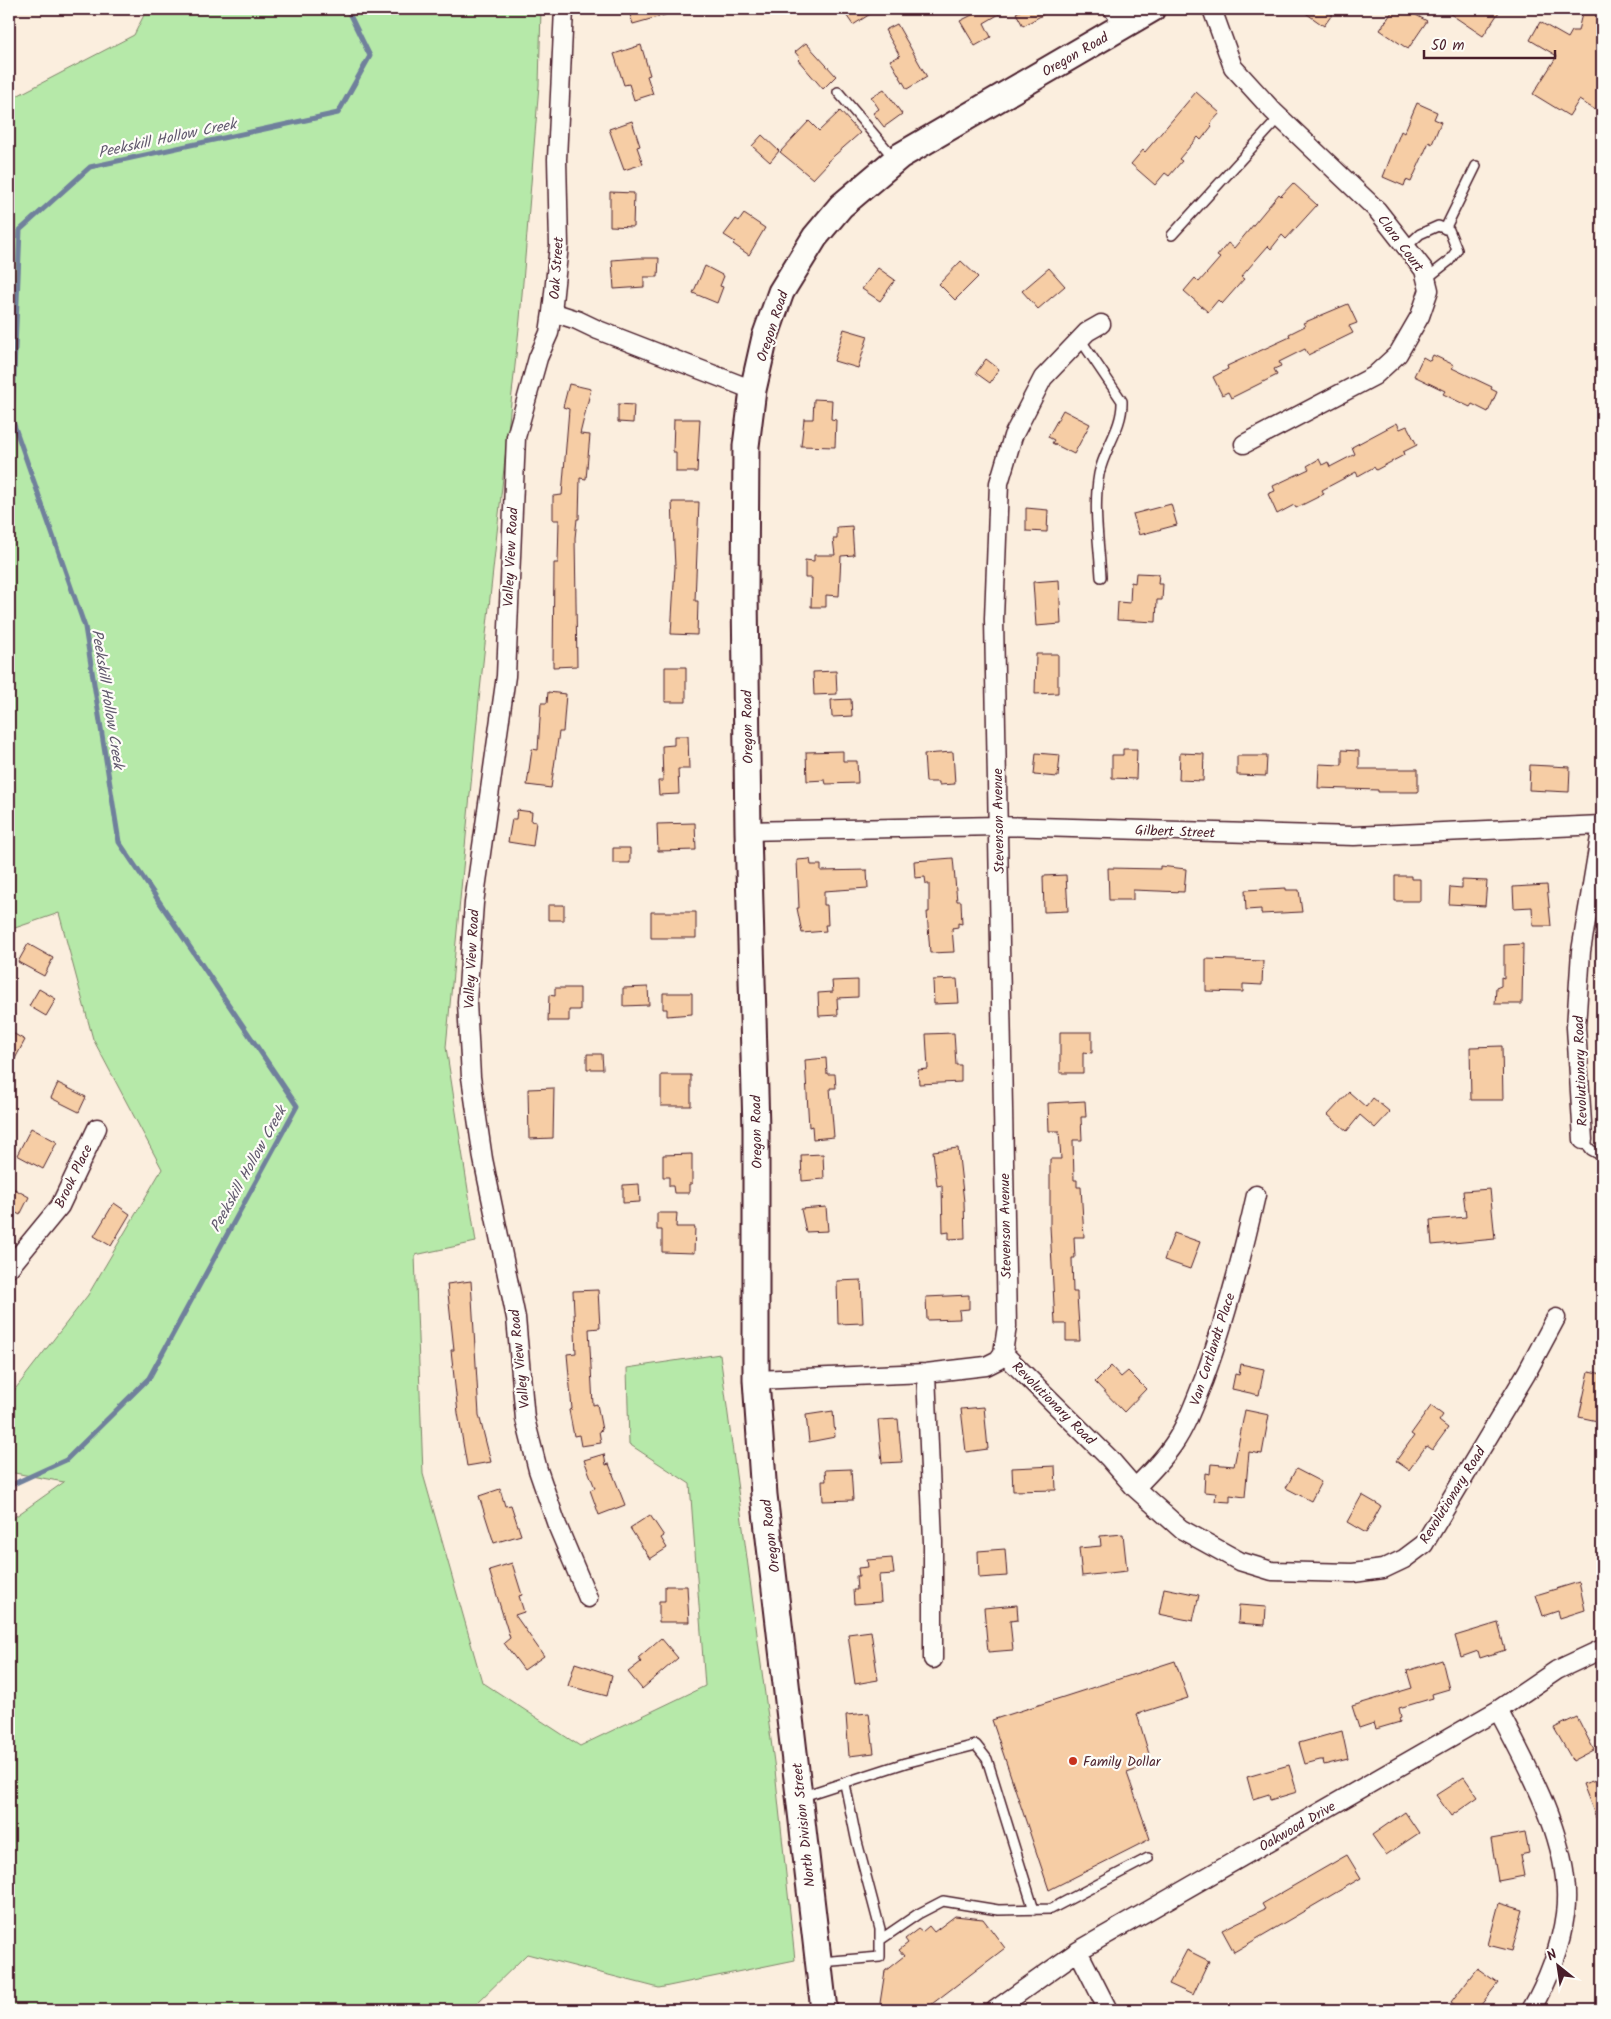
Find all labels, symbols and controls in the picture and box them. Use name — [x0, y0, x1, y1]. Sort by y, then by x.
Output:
street label: Oregon Road — [1038, 26, 1114, 83]
scale bar — [1424, 28, 1555, 60]
text: 50 m — [1431, 34, 1465, 58]
water label: Peekskill Hollow Creek — [96, 112, 240, 165]
street label: Clara Court — [1371, 210, 1429, 277]
street label: Oak Street — [544, 235, 570, 300]
street label: Oregon Road — [751, 287, 795, 365]
street label: Valley View Road — [497, 506, 525, 607]
water label: Peekskill Hollow Creek — [84, 628, 130, 772]
street label: Oregon Road — [736, 689, 760, 764]
street label: Stevenson Avenue — [987, 767, 1011, 874]
street label: Gilbert Street — [1135, 820, 1216, 844]
street label: Valley View Road — [458, 908, 486, 1009]
street label: Revolutionary Road — [1568, 1014, 1594, 1127]
street label: Oregon Road — [745, 1094, 769, 1169]
water label: Peekskill Hollow Creek — [204, 1100, 294, 1237]
street label: Brook Place — [49, 1140, 99, 1212]
street label: Stevenson Avenue — [994, 1172, 1018, 1279]
street label: Van Cortlandt Place — [1184, 1289, 1242, 1409]
street label: Valley View Road — [504, 1307, 536, 1410]
street label: Revolutionary Road — [1006, 1357, 1101, 1451]
street label: Revolutionary Road — [1414, 1442, 1492, 1548]
street label: Oregon Road — [755, 1497, 786, 1574]
place label: Family Dollar — [1083, 1751, 1162, 1773]
marker: Family Dollar — [1067, 1755, 1079, 1767]
street label: North Division Street — [786, 1761, 821, 1888]
street label: Oakwood Drive — [1255, 1796, 1341, 1858]
north arrow — [1534, 1942, 1584, 1992]
text: N — [1543, 1944, 1561, 1967]

